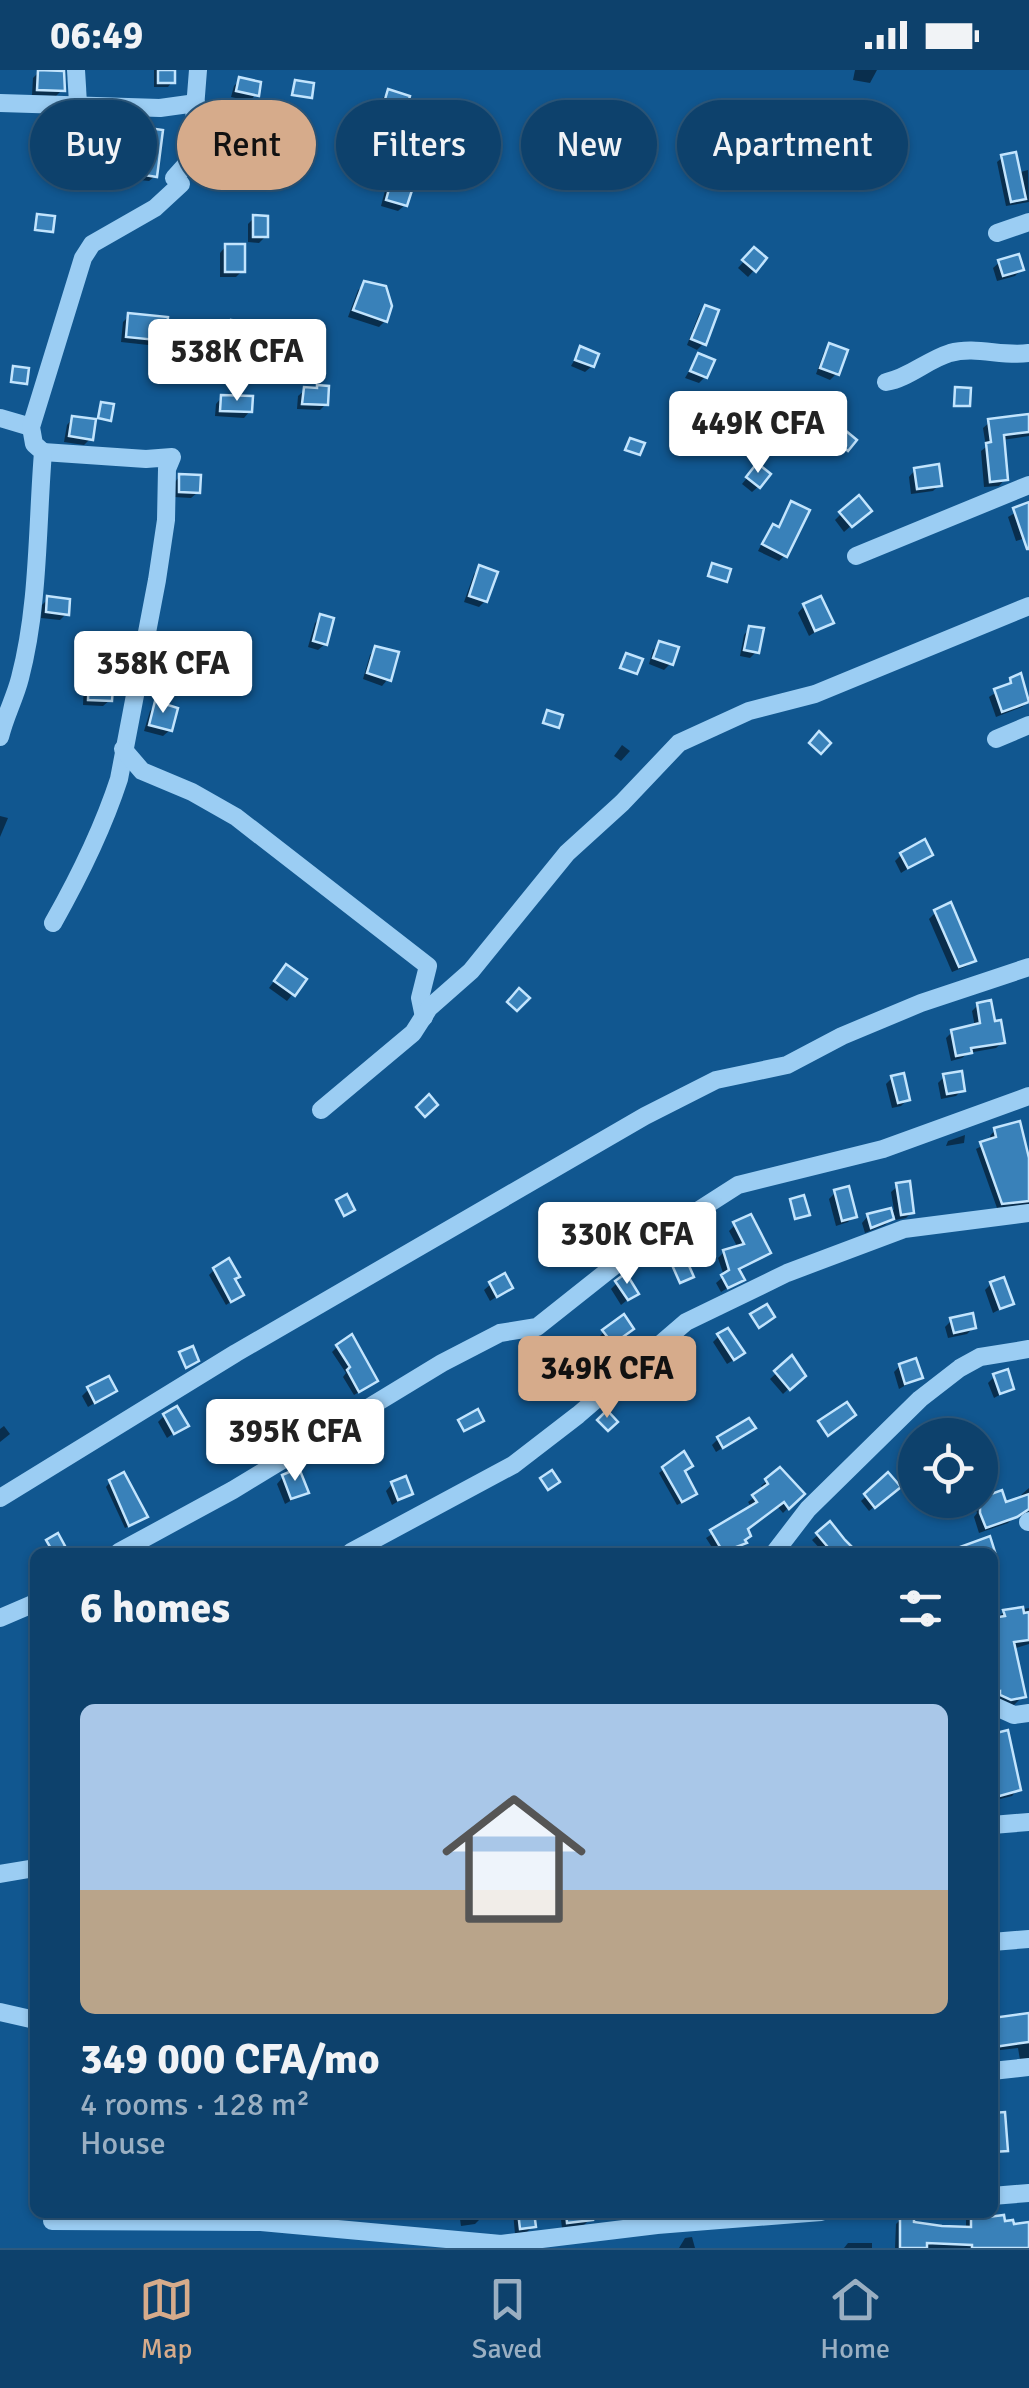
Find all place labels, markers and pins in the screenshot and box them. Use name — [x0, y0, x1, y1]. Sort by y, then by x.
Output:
pin: 538K CFA — [134, 319, 340, 404]
pin: 449K CFA — [655, 391, 861, 476]
pin: 358K CFA — [60, 631, 266, 716]
pin: 330K CFA — [524, 1202, 730, 1287]
pin: 349K CFA — [504, 1336, 710, 1421]
pin: 395K CFA — [192, 1399, 398, 1484]

